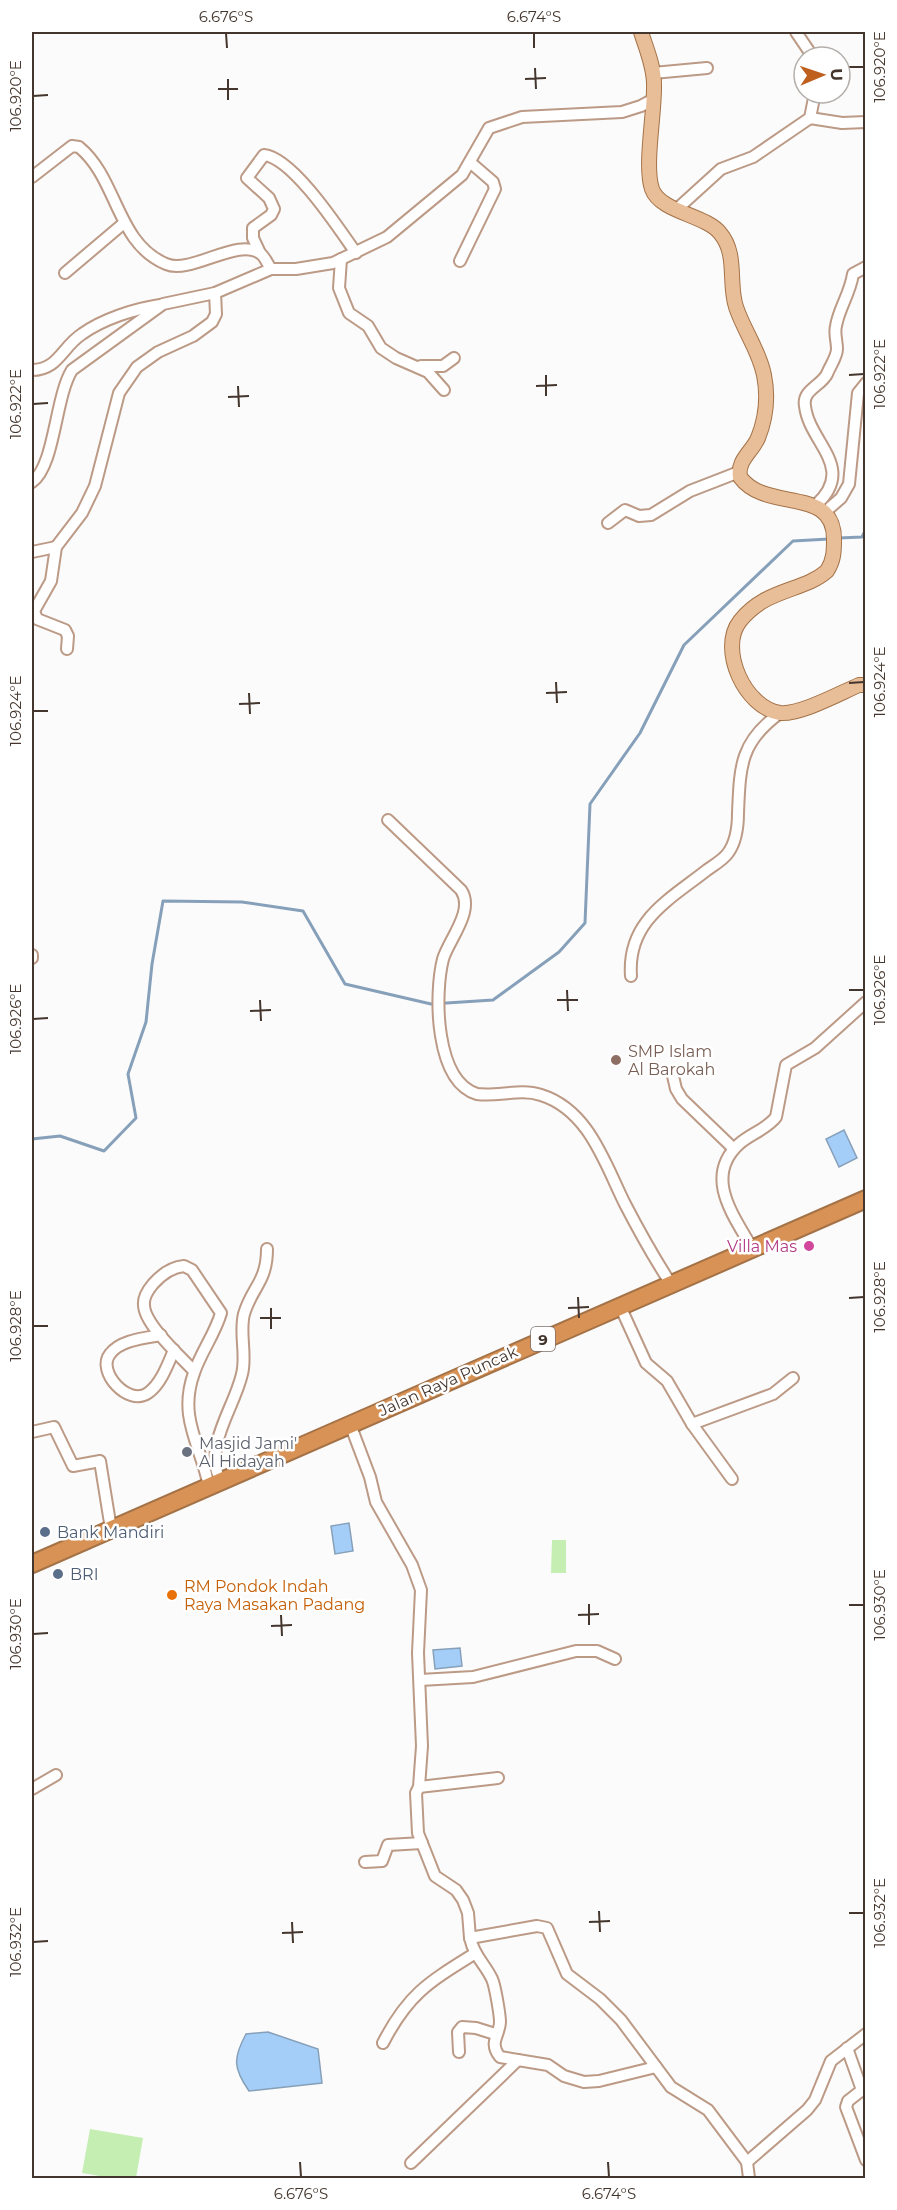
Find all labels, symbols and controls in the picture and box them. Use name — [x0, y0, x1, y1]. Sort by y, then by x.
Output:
text: 6.676°S — [199, 7, 253, 26]
text: 6.674°S — [507, 7, 561, 26]
text: 106.920°E — [870, 31, 889, 103]
north arrow — [792, 45, 852, 105]
text: 106.920°E — [6, 60, 25, 132]
text: U — [827, 68, 846, 81]
text: 106.922°E — [870, 339, 889, 409]
text: 106.922°E — [6, 369, 25, 439]
text: 106.924°E — [870, 647, 889, 717]
text: 106.924°E — [6, 676, 25, 746]
text: 106.926°E — [870, 955, 889, 1025]
text: 106.926°E — [6, 984, 25, 1054]
place label: SMP Islam Al Barokah — [628, 1042, 715, 1079]
marker: SMP Islam Al Barokah — [609, 1053, 623, 1067]
place label: Villa Mas — [727, 1237, 797, 1256]
marker: Villa Mas — [802, 1239, 816, 1253]
text: 106.928°E — [870, 1261, 889, 1333]
text: 106.928°E — [6, 1290, 25, 1362]
road number: 9 — [531, 1327, 555, 1351]
street label: Jalan Raya Puncak — [375, 1342, 521, 1421]
place label: Masjid Jami' Al Hidayah — [199, 1434, 297, 1471]
marker: Masjid Jami' Al Hidayah — [180, 1445, 194, 1459]
place label: Bank Mandiri — [57, 1523, 164, 1542]
marker: Bank Mandiri — [38, 1525, 52, 1539]
place label: BRI — [70, 1565, 98, 1584]
marker: BRI — [51, 1567, 65, 1581]
text: 106.930°E — [870, 1569, 889, 1641]
place label: RM Pondok Indah Raya Masakan Padang — [184, 1577, 365, 1614]
marker: RM Pondok Indah Raya Masakan Padang — [165, 1588, 179, 1602]
text: 106.930°E — [6, 1598, 25, 1670]
text: 106.932°E — [870, 1878, 889, 1948]
text: 106.932°E — [6, 1907, 25, 1977]
text: 6.676°S — [274, 2184, 328, 2203]
text: 6.674°S — [582, 2184, 636, 2203]

